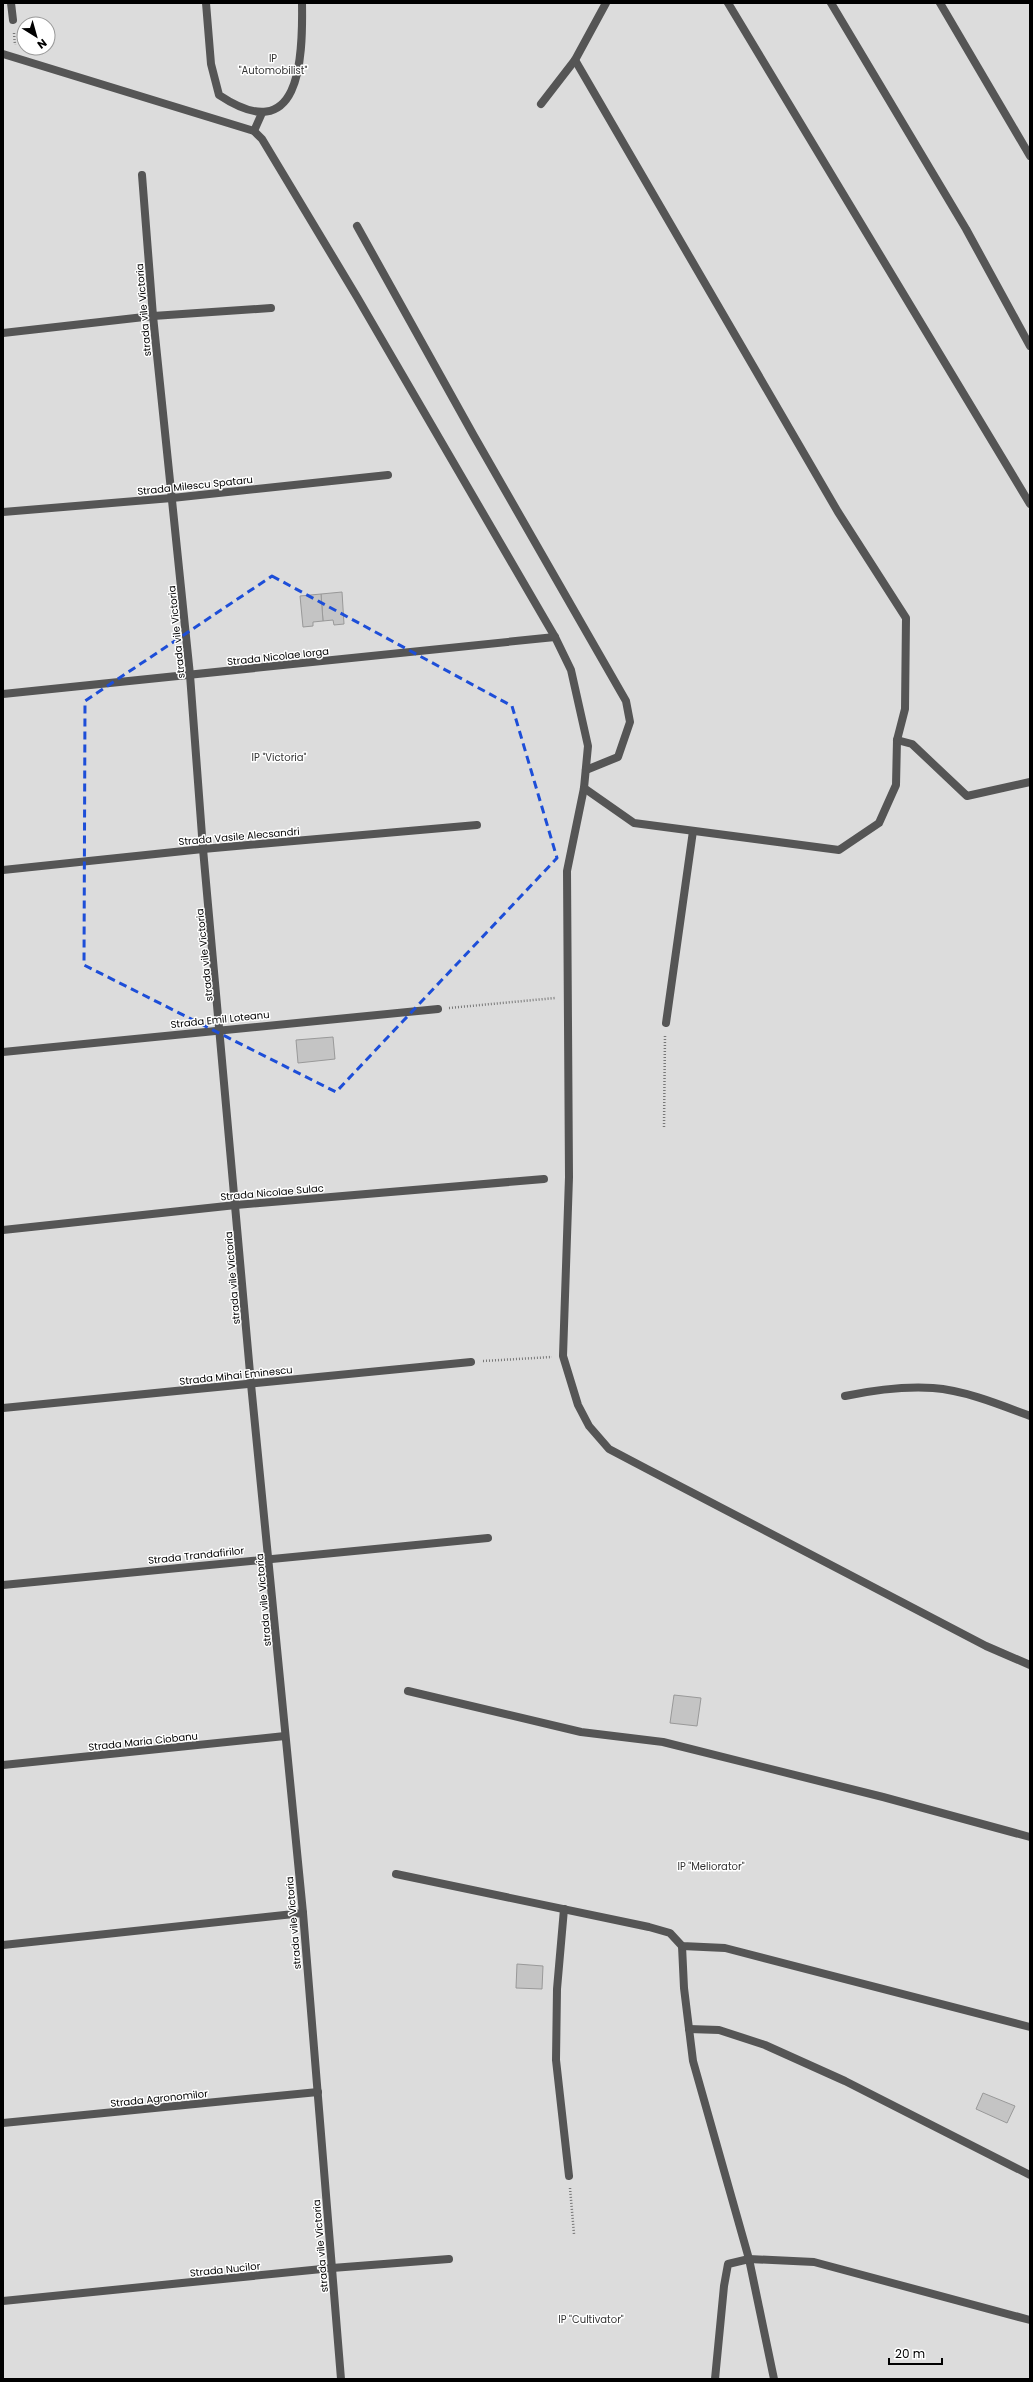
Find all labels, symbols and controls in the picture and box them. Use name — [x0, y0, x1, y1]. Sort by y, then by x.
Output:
north arrow — [16, 16, 56, 56]
text: N — [34, 35, 50, 53]
park label: IP "Automobilist" — [239, 51, 307, 78]
street label: strada vile Victoria — [132, 263, 155, 357]
street label: Strada Milescu Spataru — [136, 472, 254, 499]
street label: strada vile Victoria — [164, 585, 189, 679]
street label: Strada Nicolae Iorga — [226, 644, 330, 669]
park label: IP "Victoria" — [251, 750, 307, 765]
street label: Strada Vasile Alecsandri — [178, 824, 300, 849]
street label: strada vile Victoria — [192, 908, 217, 1002]
street label: Strada Emil Loteanu — [170, 1007, 270, 1032]
street label: Strada Nicolae Sulac — [220, 1181, 324, 1204]
street label: strada vile Victoria — [221, 1231, 244, 1325]
street label: Strada Mihai Eminescu — [179, 1362, 293, 1389]
street label: Strada Trandafirilor — [147, 1543, 245, 1568]
street label: strada vile Victoria — [252, 1553, 275, 1647]
street label: Strada Maria Ciobanu — [88, 1728, 199, 1755]
park label: IP "Meliorator" — [677, 1859, 745, 1874]
street label: strada vile Victoria — [282, 1876, 305, 1970]
street label: Strada Agronomilor — [110, 2086, 209, 2111]
street label: strada vile Victoria — [309, 2199, 332, 2293]
street label: Strada Nucilor — [189, 2258, 261, 2281]
park label: IP "Cultivator" — [558, 2312, 624, 2327]
scale bar — [889, 2340, 942, 2366]
text: 20 m — [895, 2345, 925, 2362]

